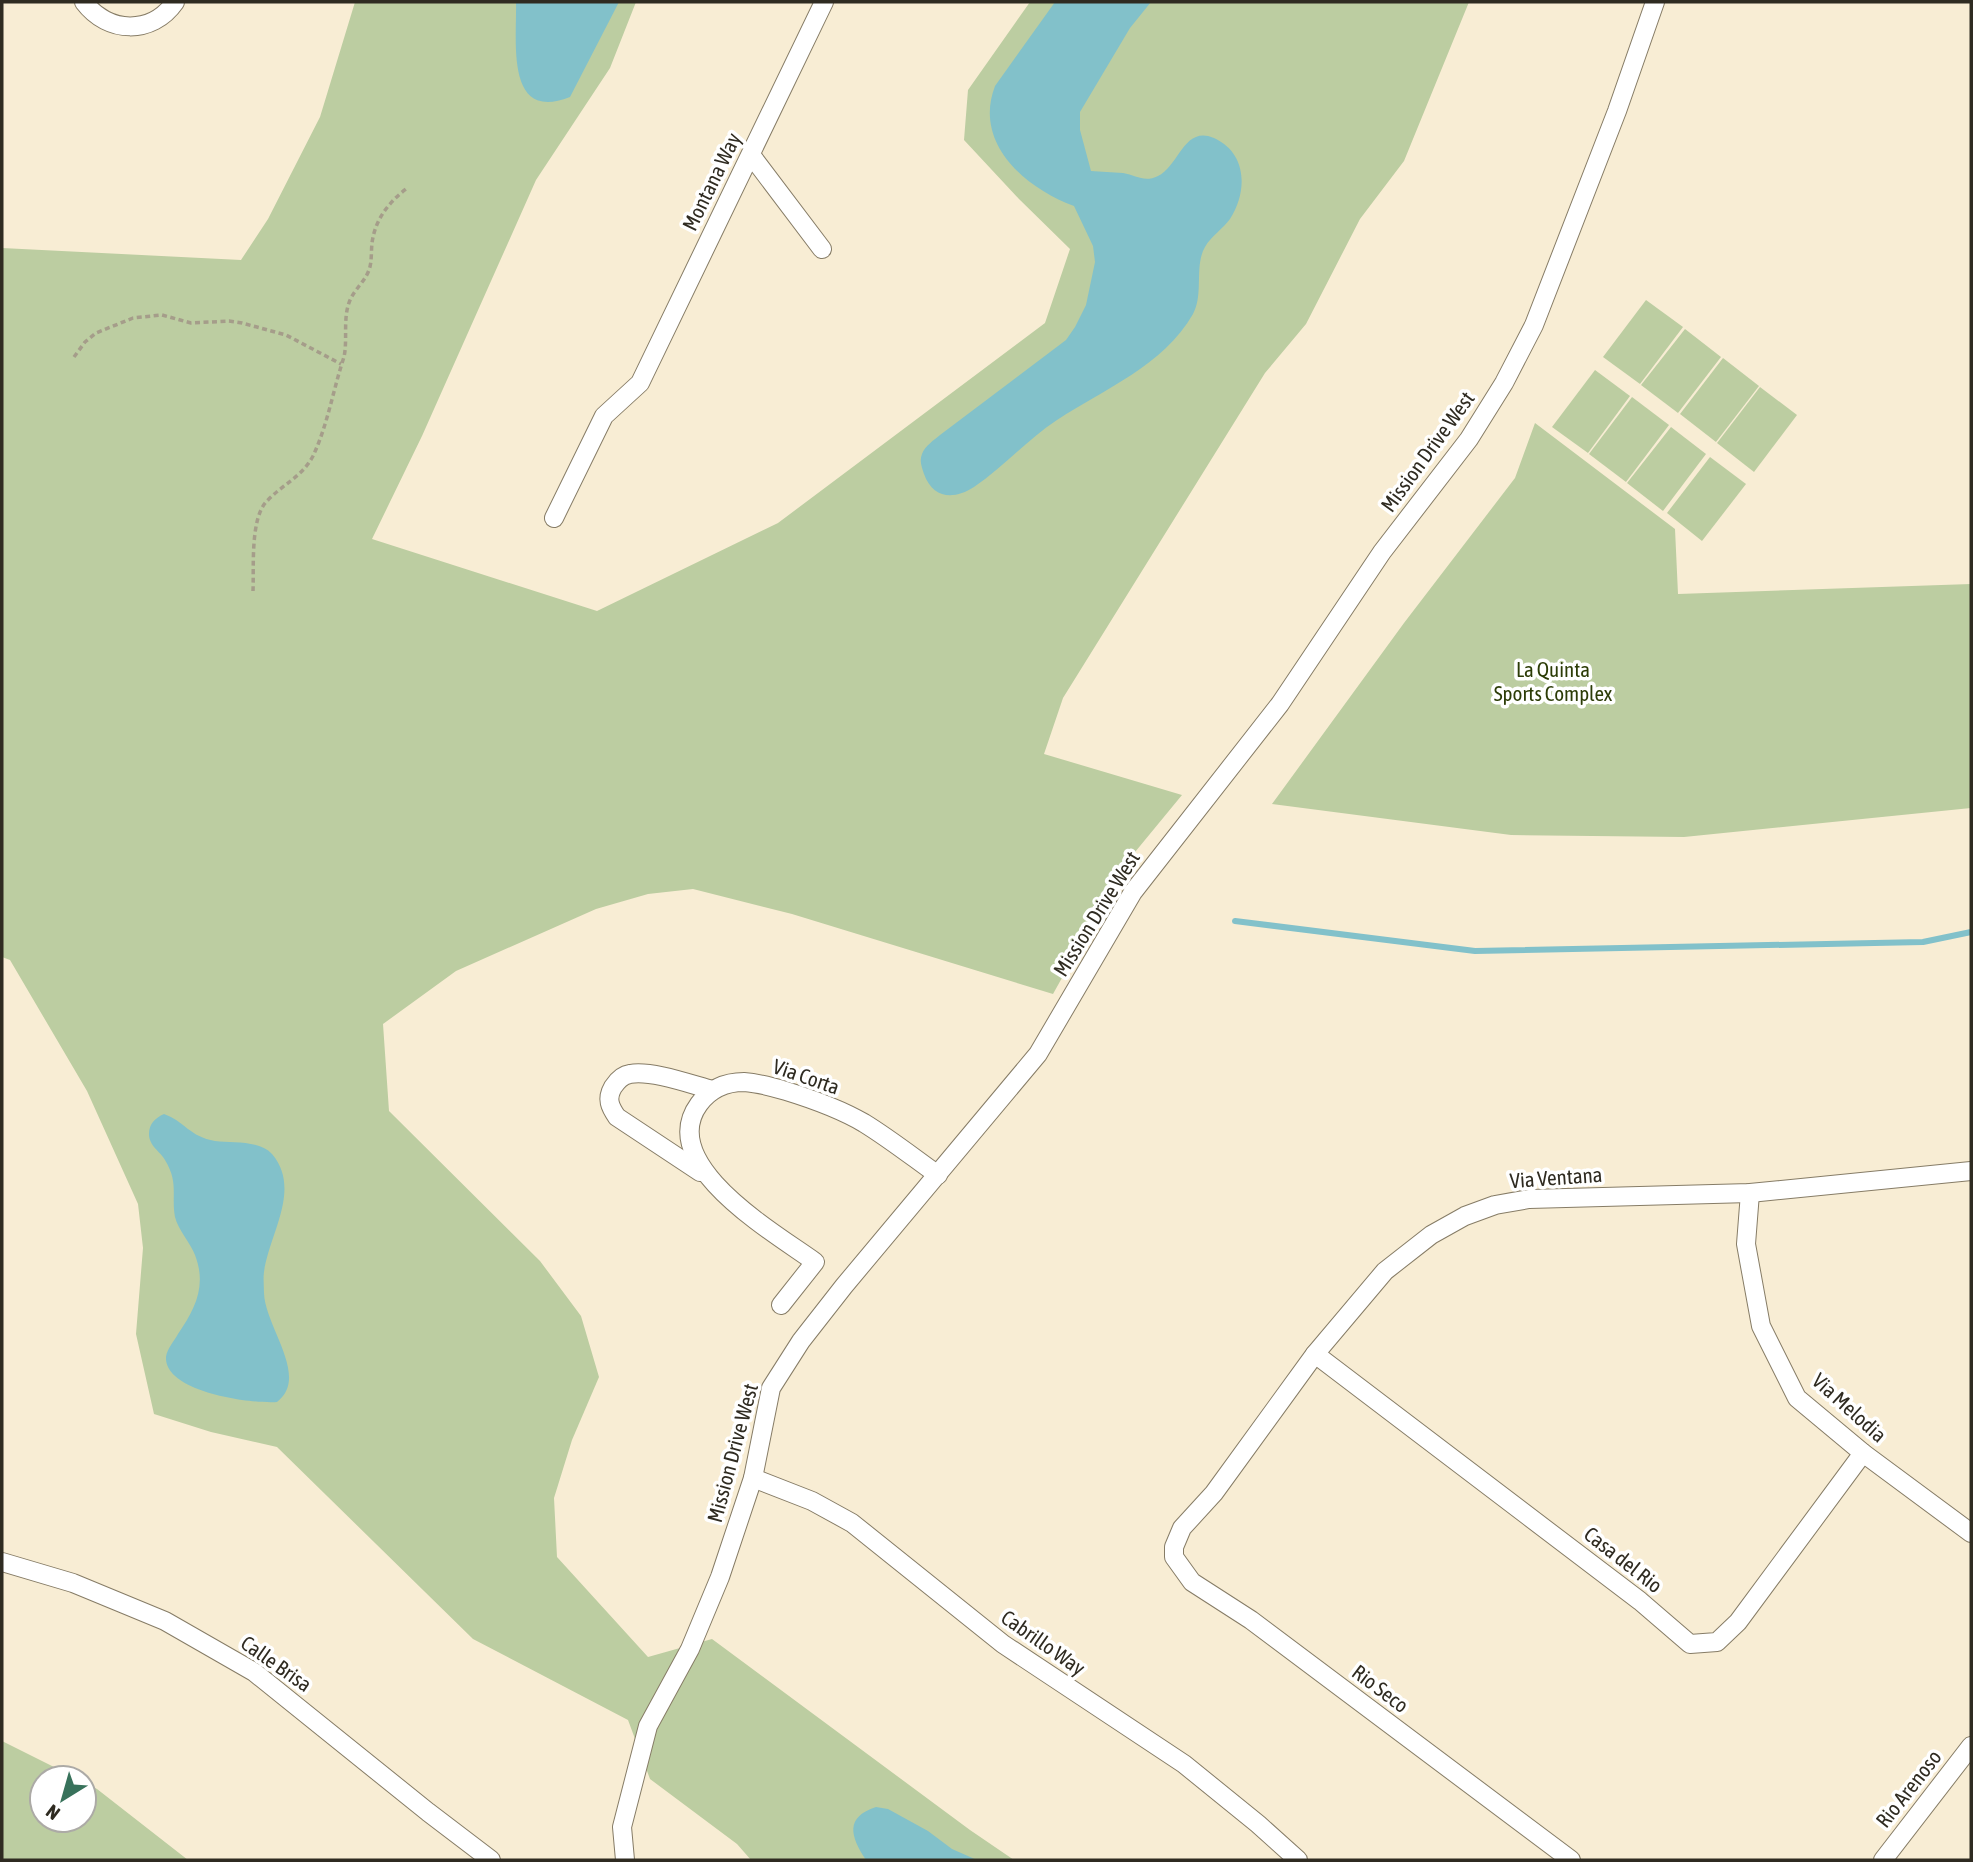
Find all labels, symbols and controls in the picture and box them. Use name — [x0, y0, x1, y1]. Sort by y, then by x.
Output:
street label: Montana Way — [677, 128, 745, 234]
street label: Mission Drive West — [1376, 387, 1479, 516]
park label: La Quinta Sports Complex — [1494, 657, 1613, 705]
street label: Mission Drive West — [1048, 847, 1144, 980]
street label: Via Corta — [770, 1053, 843, 1099]
street label: Via Ventana — [1509, 1162, 1603, 1192]
street label: Via Melodia — [1808, 1368, 1892, 1447]
street label: Mission Drive West — [702, 1381, 762, 1525]
street label: Casa del Rio — [1580, 1521, 1667, 1597]
street label: Cabrillo Way — [997, 1605, 1090, 1680]
street label: Calle Brisa — [237, 1630, 317, 1696]
street label: Rio Seco — [1348, 1659, 1413, 1717]
street label: Rio Arenoso — [1871, 1745, 1946, 1832]
north arrow — [28, 1764, 98, 1834]
text: N — [42, 1800, 64, 1825]

